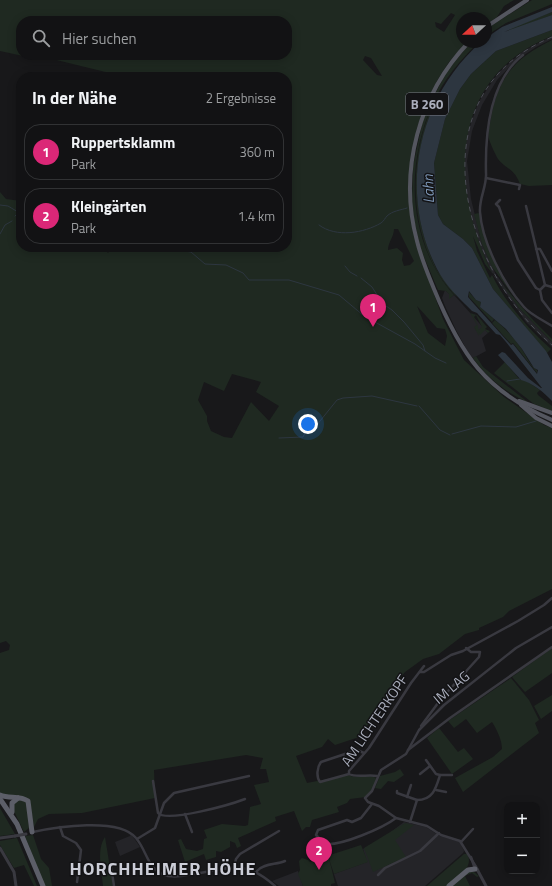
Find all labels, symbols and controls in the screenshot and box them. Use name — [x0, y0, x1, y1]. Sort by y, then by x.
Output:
north arrow — [456, 12, 492, 48]
search box — [16, 16, 292, 60]
icon: search — [30, 27, 52, 49]
text: Hier suchen — [62, 27, 137, 50]
text: In der Nähe — [32, 85, 117, 111]
text: 2 Ergebnisse — [206, 88, 276, 108]
road number: B 260 — [406, 93, 448, 115]
text: Ruppertsklamm — [71, 131, 175, 154]
text: 1 — [42, 142, 50, 162]
text: 360 m — [239, 142, 275, 162]
text: Park — [71, 154, 96, 174]
water label: Lahn — [416, 174, 440, 204]
text: Kleingärten — [71, 195, 146, 218]
text: 2 — [42, 206, 50, 226]
text: 1.4 km — [238, 206, 275, 226]
text: Park — [71, 218, 96, 238]
pin: 1 — [360, 294, 386, 327]
your location — [298, 414, 318, 434]
street label: IM LAG — [428, 666, 474, 708]
street label: AM LICHTERKOPF — [335, 670, 413, 770]
map controls — [504, 802, 540, 874]
button: + — [504, 802, 540, 838]
pin: 2 — [306, 837, 332, 870]
button: − — [504, 838, 540, 874]
district label: HORCHHEIMER HÖHE — [70, 855, 256, 882]

